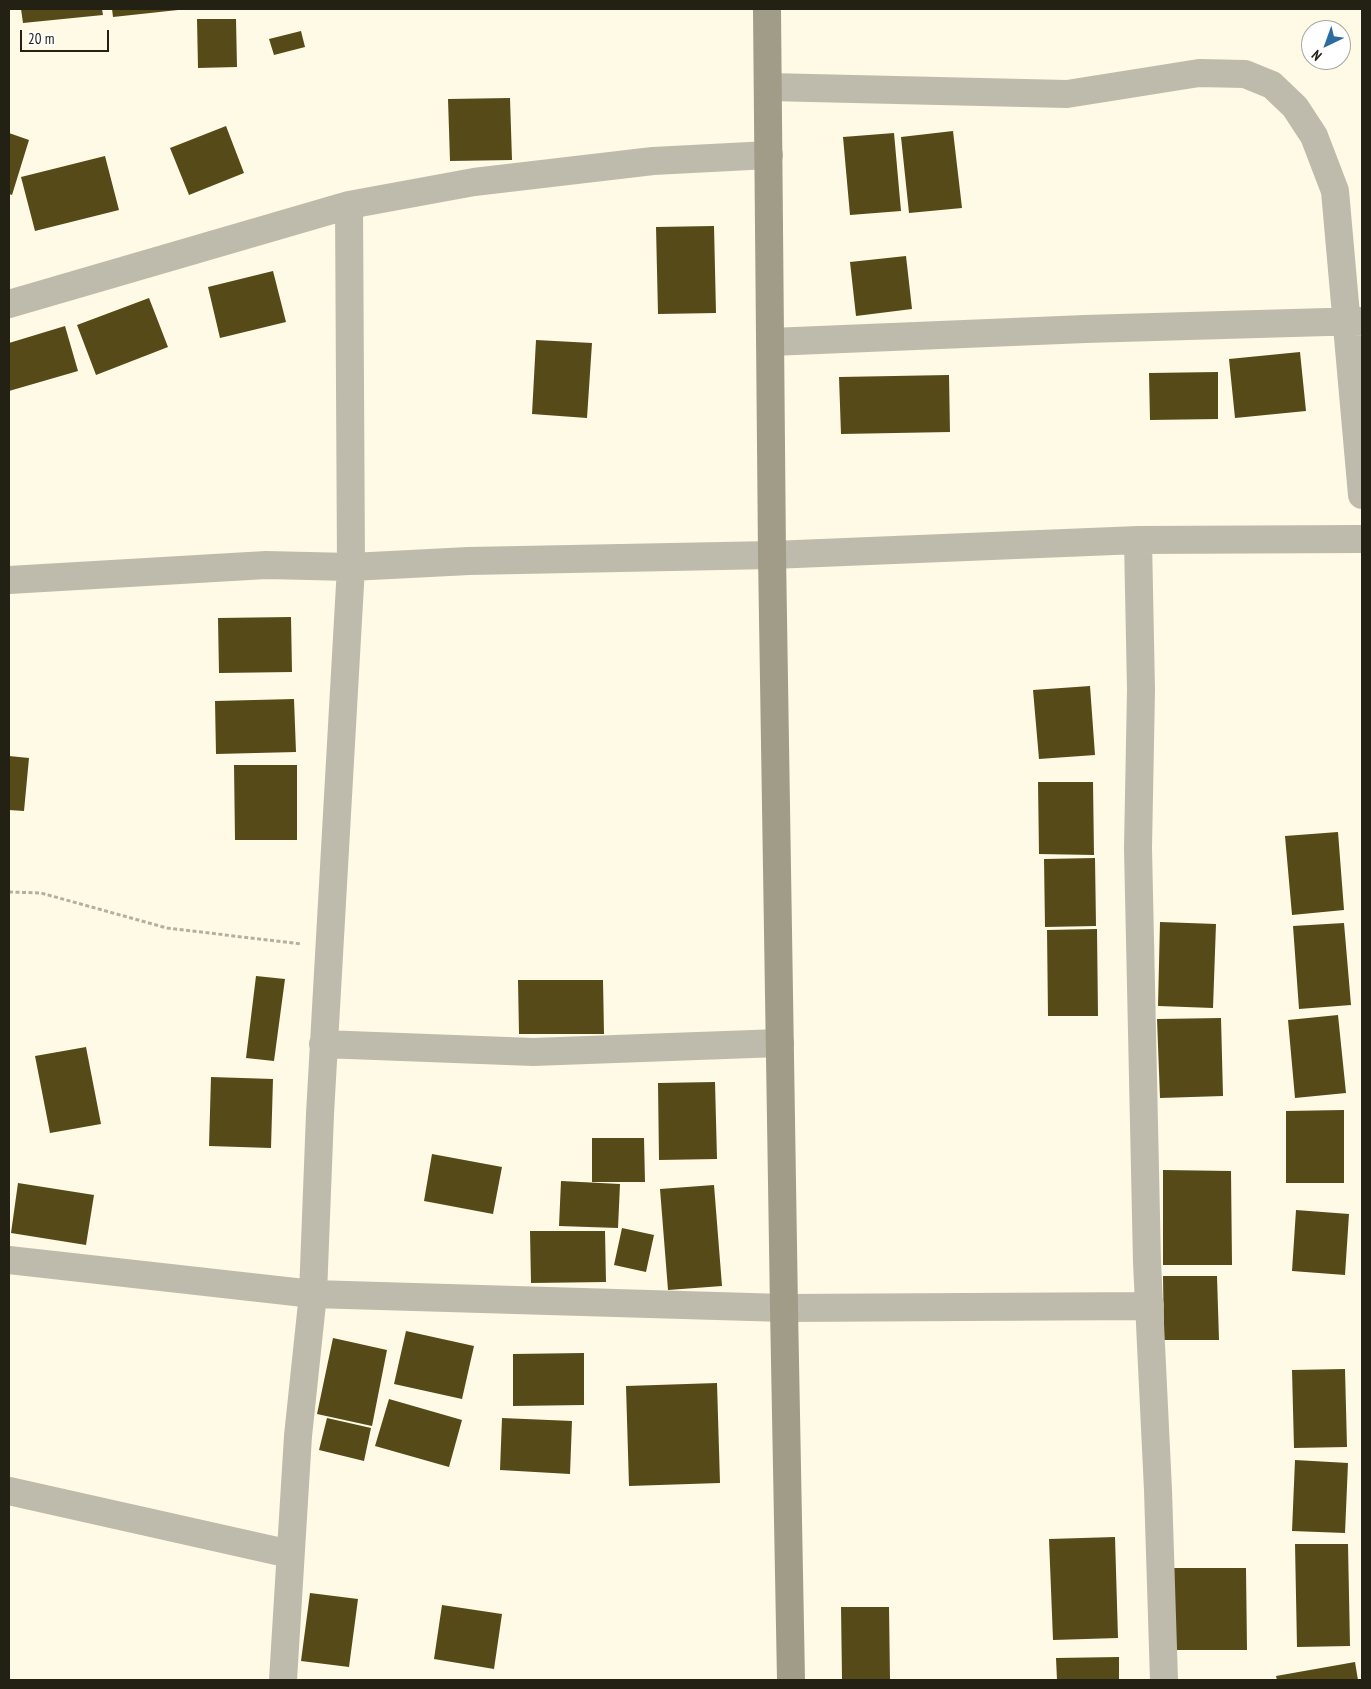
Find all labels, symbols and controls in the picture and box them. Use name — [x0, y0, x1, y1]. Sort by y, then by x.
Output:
scale bar — [22, 20, 111, 52]
north arrow — [1301, 20, 1351, 70]
text: 20 m — [28, 29, 54, 48]
text: N — [1308, 46, 1325, 65]

